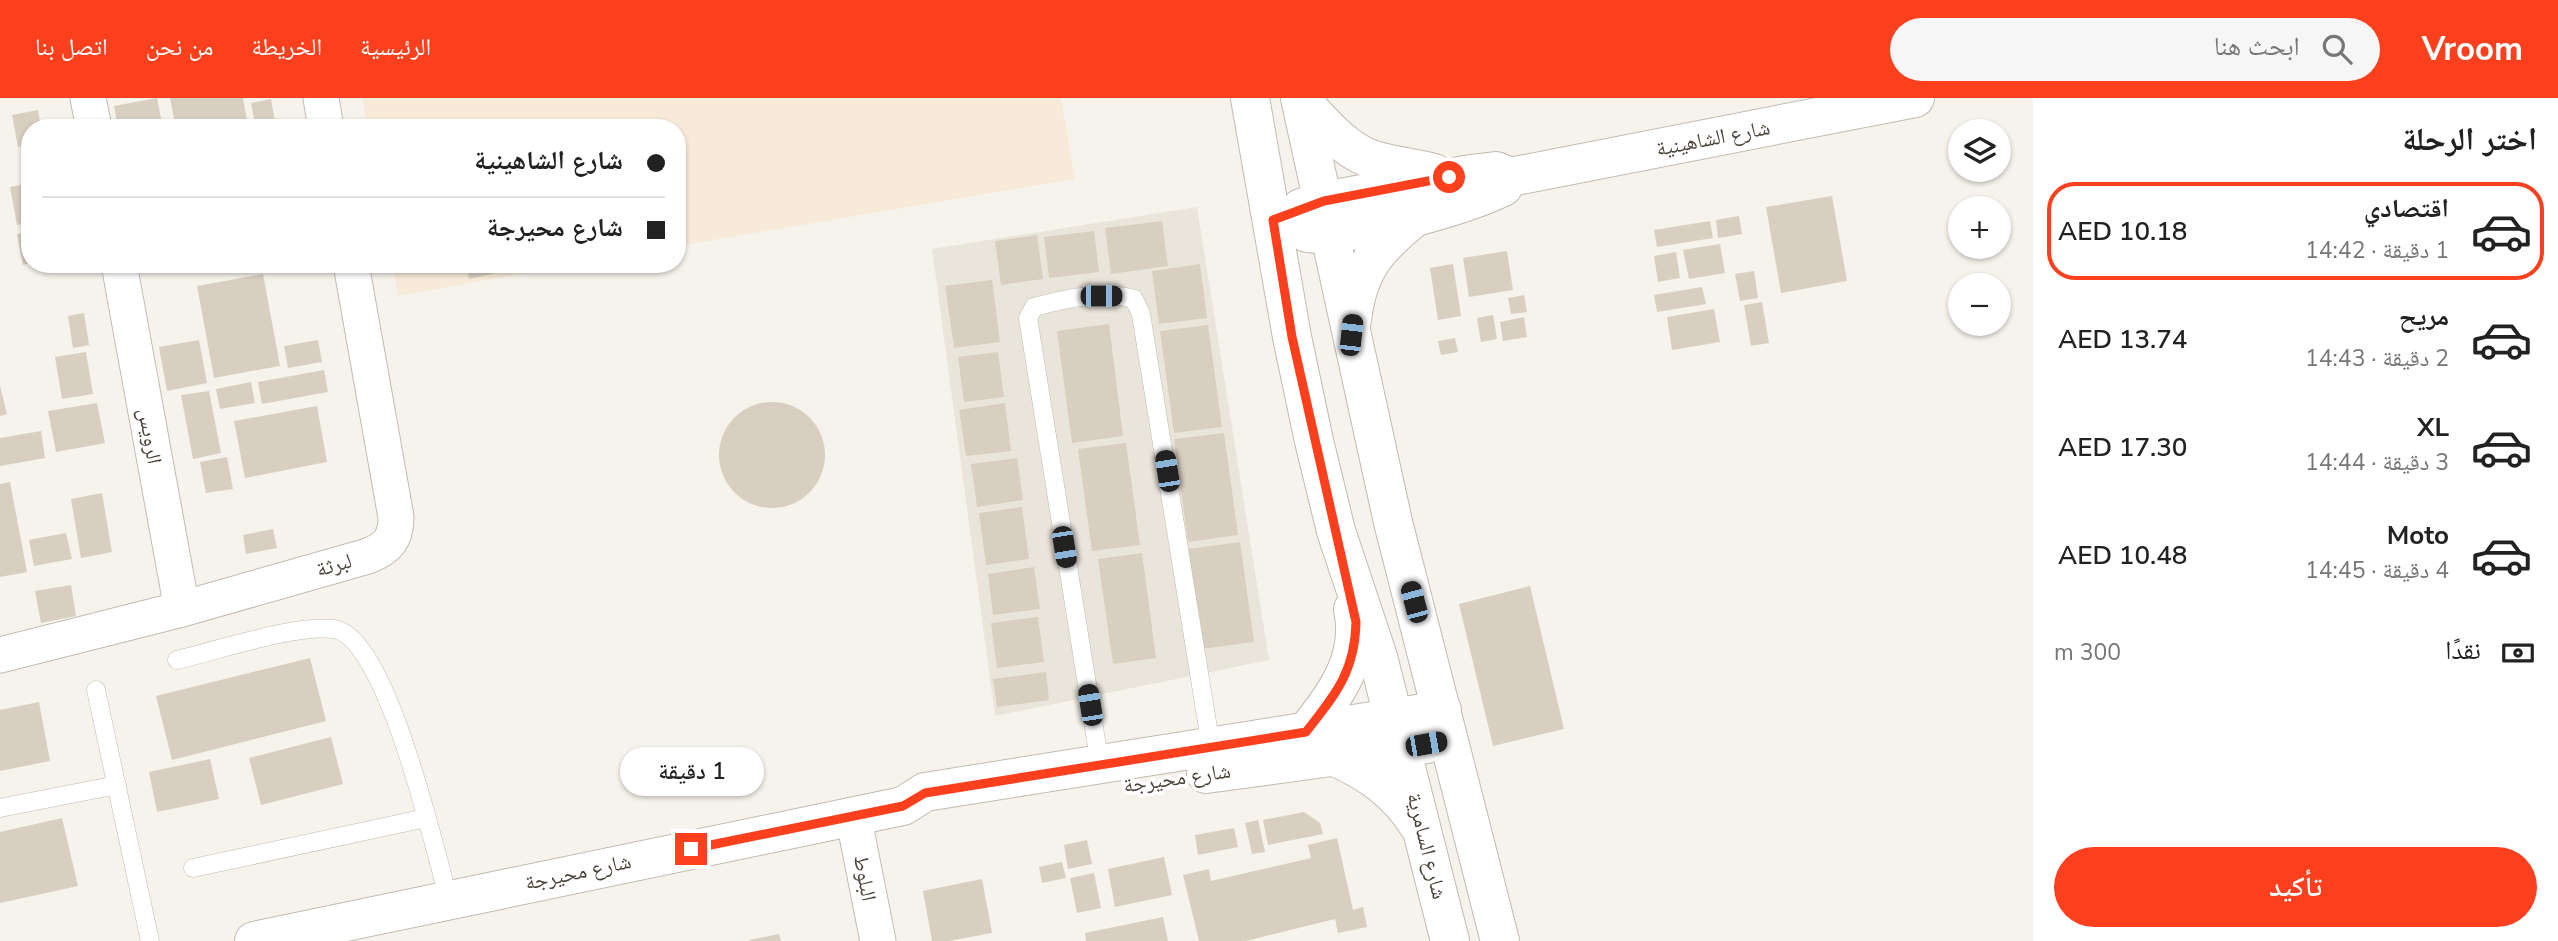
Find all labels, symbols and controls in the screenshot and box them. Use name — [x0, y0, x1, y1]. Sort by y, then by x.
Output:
search box — [1890, 18, 2380, 81]
text: Vroom — [2422, 27, 2523, 72]
text: ابحث هنا — [2214, 29, 2300, 64]
icon: search — [2318, 30, 2356, 68]
text: اتصل بنا — [35, 31, 108, 63]
text: من نحن — [146, 31, 213, 63]
text: الخريطة — [251, 31, 322, 63]
text: الرئيسية — [360, 31, 431, 63]
street label: شارع الشاهينية — [1654, 113, 1772, 163]
text: اختر الرحلة — [2402, 118, 2537, 161]
map controls — [1948, 119, 2011, 336]
button: layers — [1948, 119, 2011, 182]
text: شارع الشاهينية — [474, 143, 623, 178]
route start — [1433, 161, 1465, 193]
text: اقتصادي — [2364, 191, 2449, 226]
button: + — [1948, 196, 2011, 259]
icon: car — [2470, 200, 2533, 263]
text: شارع محيرجة — [487, 210, 623, 245]
text: AED 10.18 — [2058, 214, 2187, 249]
text: 1 دقيقة · 14:42 — [2305, 235, 2449, 266]
button: − — [1948, 273, 2011, 336]
car — [1081, 286, 1123, 307]
text: مريح — [2399, 299, 2449, 334]
icon: car — [2470, 308, 2533, 371]
car — [1339, 313, 1364, 357]
text: AED 13.74 — [2058, 322, 2187, 357]
text: 2 دقيقة · 14:43 — [2305, 343, 2449, 374]
street label: الرويس — [131, 406, 169, 466]
text: XL — [2417, 410, 2449, 445]
icon: car — [2470, 416, 2533, 479]
text: AED 17.30 — [2058, 430, 2187, 465]
text: 3 دقيقة · 14:44 — [2305, 447, 2449, 478]
car — [1154, 449, 1181, 493]
text: Moto — [2387, 518, 2449, 553]
icon: car — [2470, 524, 2533, 587]
car — [1051, 525, 1078, 569]
text: AED 10.48 — [2058, 538, 2187, 573]
street label: لبرثة — [313, 547, 355, 583]
text: 4 دقيقة · 14:45 — [2305, 555, 2449, 586]
car — [1399, 579, 1430, 625]
text: نقدًا — [2445, 633, 2481, 668]
icon: cash — [2499, 634, 2537, 672]
text: 300 m — [2054, 637, 2121, 668]
car — [1077, 683, 1104, 727]
car — [1404, 730, 1449, 758]
callout: 1 دقيقة — [619, 748, 763, 796]
text: 1 دقيقة — [658, 756, 726, 787]
street label: شارع محيرجة — [1122, 757, 1232, 799]
street label: شارع السامرية — [1400, 790, 1454, 902]
route end — [675, 833, 707, 865]
street label: شارع محيرجة — [522, 847, 634, 897]
button: تأكيد — [2054, 847, 2537, 927]
street label: البلوط — [847, 852, 883, 904]

